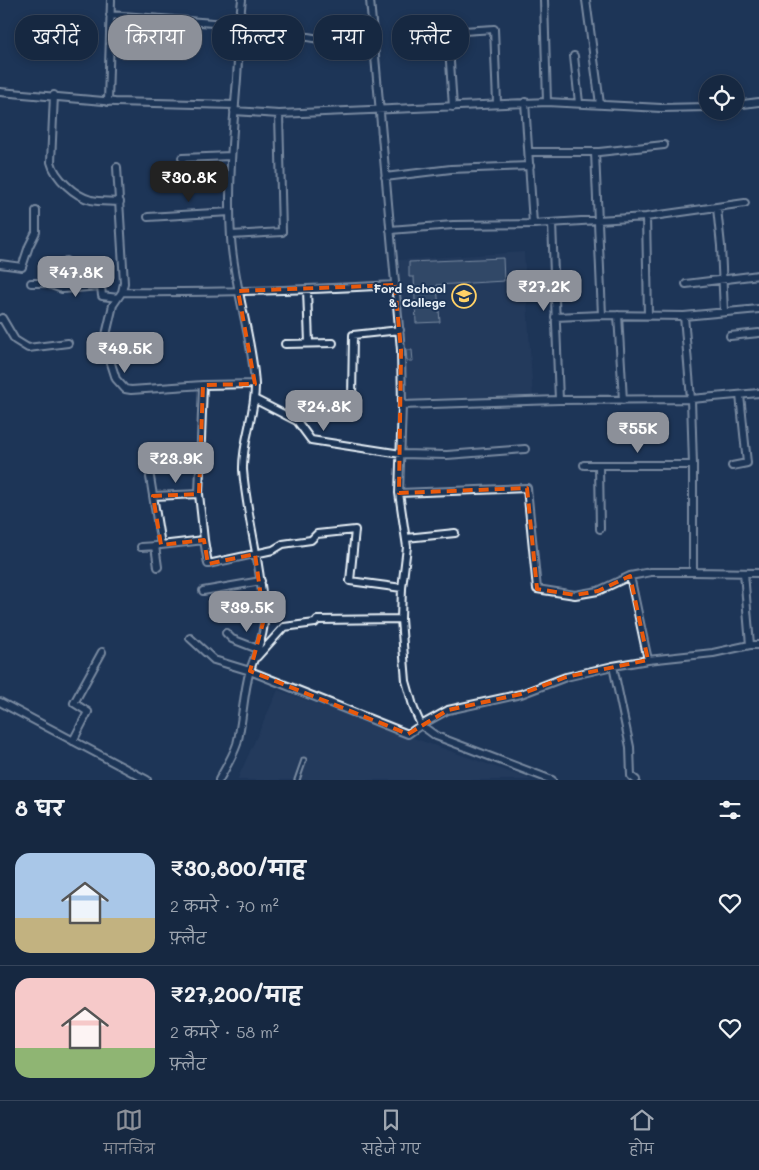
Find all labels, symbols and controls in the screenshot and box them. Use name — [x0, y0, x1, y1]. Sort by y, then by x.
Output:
chip: खरीदें — [15, 15, 98, 60]
chip: किराया — [108, 15, 202, 60]
chip: फ़िल्टर — [212, 15, 304, 60]
chip: नया — [314, 15, 382, 60]
chip: फ़्लैट — [392, 15, 469, 60]
map controls — [699, 75, 744, 120]
button: locate — [699, 75, 744, 120]
pin: ₹30.8K — [148, 160, 230, 203]
text: ₹30.8K — [161, 166, 217, 187]
pin: ₹47.8K — [35, 256, 117, 298]
text: ₹47.8K — [48, 261, 104, 282]
pin: ₹27.2K — [503, 270, 585, 312]
text: ₹27.2K — [518, 275, 570, 296]
place label: Ford School & College — [373, 280, 446, 310]
school or university icon: Ford School & College — [451, 283, 477, 309]
pin: ₹49.5K — [84, 332, 166, 374]
text: ₹49.5K — [97, 337, 153, 358]
pin: ₹24.8K — [283, 390, 365, 432]
text: ₹24.8K — [296, 395, 352, 416]
pin: ₹55K — [608, 412, 668, 454]
text: ₹55K — [618, 417, 658, 438]
pin: ₹23.9K — [135, 442, 217, 484]
text: ₹23.9K — [149, 447, 203, 468]
pin: ₹39.5K — [206, 590, 288, 633]
text: ₹39.5K — [220, 596, 274, 617]
text: 8 घर — [15, 794, 64, 821]
icon: filters — [716, 796, 744, 824]
text: ₹30,800/माह — [170, 854, 306, 881]
icon: home — [55, 873, 115, 933]
icon: heart — [716, 889, 744, 917]
text: 2 कमरे · 70 m² — [170, 895, 279, 916]
text: फ़्लैट — [170, 927, 206, 948]
text: ₹27,200/माह — [170, 980, 302, 1007]
icon: home — [55, 998, 115, 1058]
icon: heart — [716, 1014, 744, 1042]
text: 2 कमरे · 58 m² — [170, 1021, 279, 1042]
text: फ़्लैट — [170, 1053, 206, 1074]
tab: मानचित्र — [103, 1106, 155, 1165]
tab: सहेजे गए — [362, 1106, 421, 1165]
tab: होम — [628, 1106, 656, 1165]

